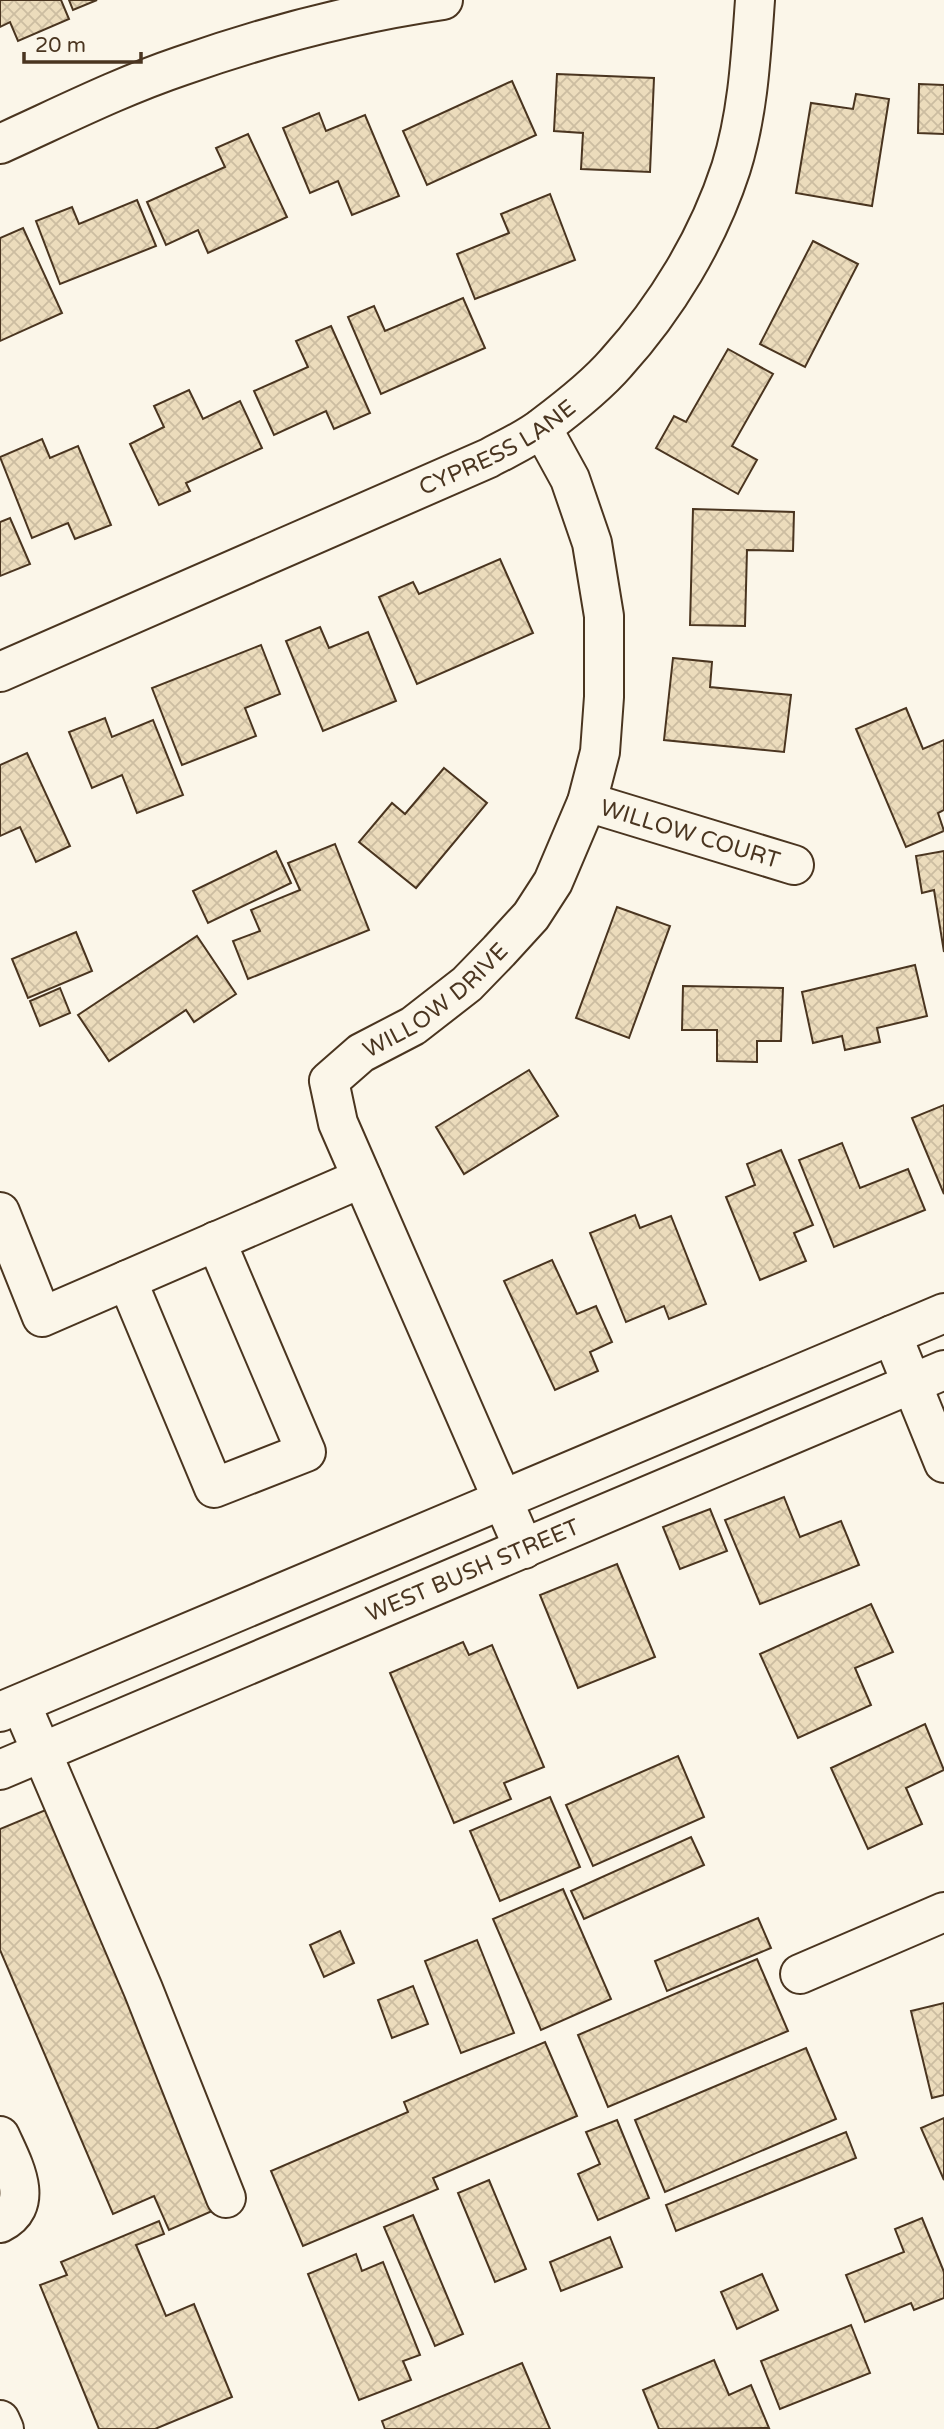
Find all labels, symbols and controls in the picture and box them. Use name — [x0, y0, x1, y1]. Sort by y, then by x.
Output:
scale bar — [24, 21, 142, 65]
text: 20 m — [35, 33, 86, 58]
street label: CYPRESS LANE — [415, 394, 582, 502]
street label: WILLOW COURT — [597, 794, 783, 875]
street label: WILLOW DRIVE — [359, 937, 514, 1064]
street label: WEST BUSH STREET — [362, 1513, 584, 1628]

